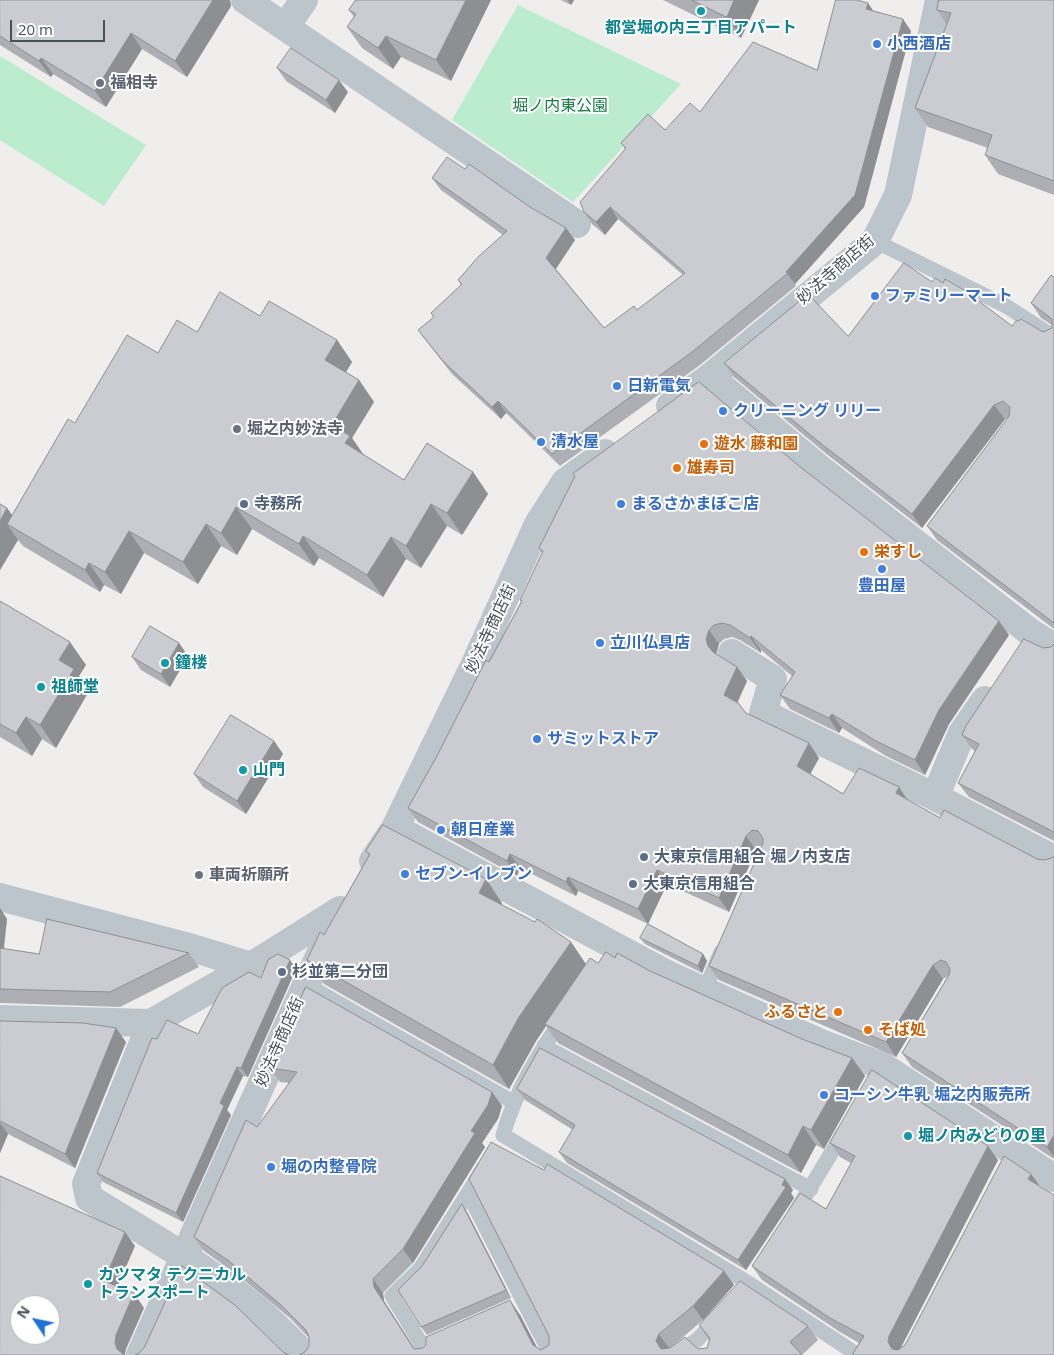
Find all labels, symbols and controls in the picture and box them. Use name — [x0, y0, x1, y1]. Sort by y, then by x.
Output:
marker: 都営堀の内三丁目アパート — [695, 5, 707, 17]
scale bar — [12, 10, 108, 42]
place label: 都営堀の内三丁目アパート — [605, 18, 797, 38]
text: 20 m — [18, 19, 53, 39]
place label: 小西酒店 — [887, 34, 951, 54]
marker: 小西酒店 — [871, 38, 883, 50]
place label: 福相寺 — [110, 73, 158, 93]
marker: 福相寺 — [94, 77, 106, 89]
park label: 堀ノ内東公園 — [512, 96, 608, 116]
street label: 妙法寺商店街 — [793, 231, 879, 309]
place label: ファミリーマート — [885, 286, 1013, 306]
marker: ファミリーマート — [869, 290, 881, 302]
place label: 日新電気 — [627, 376, 691, 396]
marker: 日新電気 — [611, 380, 623, 392]
place label: クリーニング リリー — [733, 401, 881, 421]
marker: クリーニング リリー — [717, 405, 729, 417]
place label: 堀之内妙法寺 — [247, 419, 343, 439]
marker: 堀之内妙法寺 — [231, 423, 243, 435]
place label: 清水屋 — [551, 432, 599, 452]
place label: 遊水 藤和園 — [714, 434, 798, 454]
marker: 清水屋 — [535, 436, 547, 448]
marker: 遊水 藤和園 — [698, 438, 710, 450]
place label: 雄寿司 — [687, 458, 735, 478]
marker: 雄寿司 — [671, 462, 683, 474]
place label: 寺務所 — [254, 494, 302, 514]
place label: まるさかまぼこ店 — [631, 494, 759, 514]
marker: 寺務所 — [238, 498, 250, 510]
marker: まるさかまぼこ店 — [615, 498, 627, 510]
place label: 栄すし — [874, 542, 922, 562]
marker: 栄すし — [858, 546, 870, 558]
marker: 豊田屋 — [876, 563, 888, 575]
place label: 豊田屋 — [858, 576, 906, 596]
street label: 妙法寺商店街 — [462, 581, 520, 677]
place label: 立川仏具店 — [610, 633, 690, 653]
marker: 立川仏具店 — [594, 637, 606, 649]
place label: 鐘楼 — [175, 653, 207, 673]
marker: 鐘楼 — [159, 657, 171, 669]
place label: 祖師堂 — [51, 677, 99, 697]
marker: 祖師堂 — [35, 681, 47, 693]
place label: サミットストア — [547, 729, 659, 749]
marker: サミットストア — [531, 733, 543, 745]
place label: 山門 — [253, 760, 285, 780]
marker: 山門 — [237, 764, 249, 776]
place label: 朝日産業 — [451, 820, 515, 840]
marker: 朝日産業 — [435, 824, 447, 836]
place label: 大東京信用組合 堀ノ内支店 — [654, 847, 850, 867]
marker: 大東京信用組合 堀ノ内支店 — [638, 851, 650, 863]
place label: セブン-イレブン — [415, 864, 532, 884]
place label: 車両祈願所 — [209, 865, 289, 885]
marker: セブン-イレブン — [399, 868, 411, 880]
marker: 車両祈願所 — [193, 869, 205, 881]
place label: 大東京信用組合 — [643, 874, 755, 894]
marker: 大東京信用組合 — [627, 878, 639, 890]
place label: 杉並第二分団 — [292, 962, 388, 982]
marker: 杉並第二分団 — [276, 966, 288, 978]
street label: 妙法寺商店街 — [252, 994, 308, 1090]
place label: ふるさと — [764, 1002, 828, 1022]
marker: ふるさと — [832, 1006, 844, 1018]
place label: そば処 — [878, 1020, 926, 1040]
marker: そば処 — [862, 1024, 874, 1036]
place label: コーシン牛乳 堀之内販売所 — [834, 1085, 1030, 1105]
marker: コーシン牛乳 堀之内販売所 — [818, 1089, 830, 1101]
place label: 堀ノ内みどりの里 — [918, 1126, 1046, 1146]
marker: 堀ノ内みどりの里 — [902, 1130, 914, 1142]
place label: 堀の内整骨院 — [281, 1157, 377, 1177]
marker: 堀の内整骨院 — [265, 1161, 277, 1173]
place label: カツマタ テクニカル トランスポート — [98, 1265, 246, 1303]
marker: カツマタ テクニカル トランスポート — [82, 1278, 94, 1290]
north arrow — [10, 1295, 60, 1345]
text: N — [12, 1302, 34, 1322]

